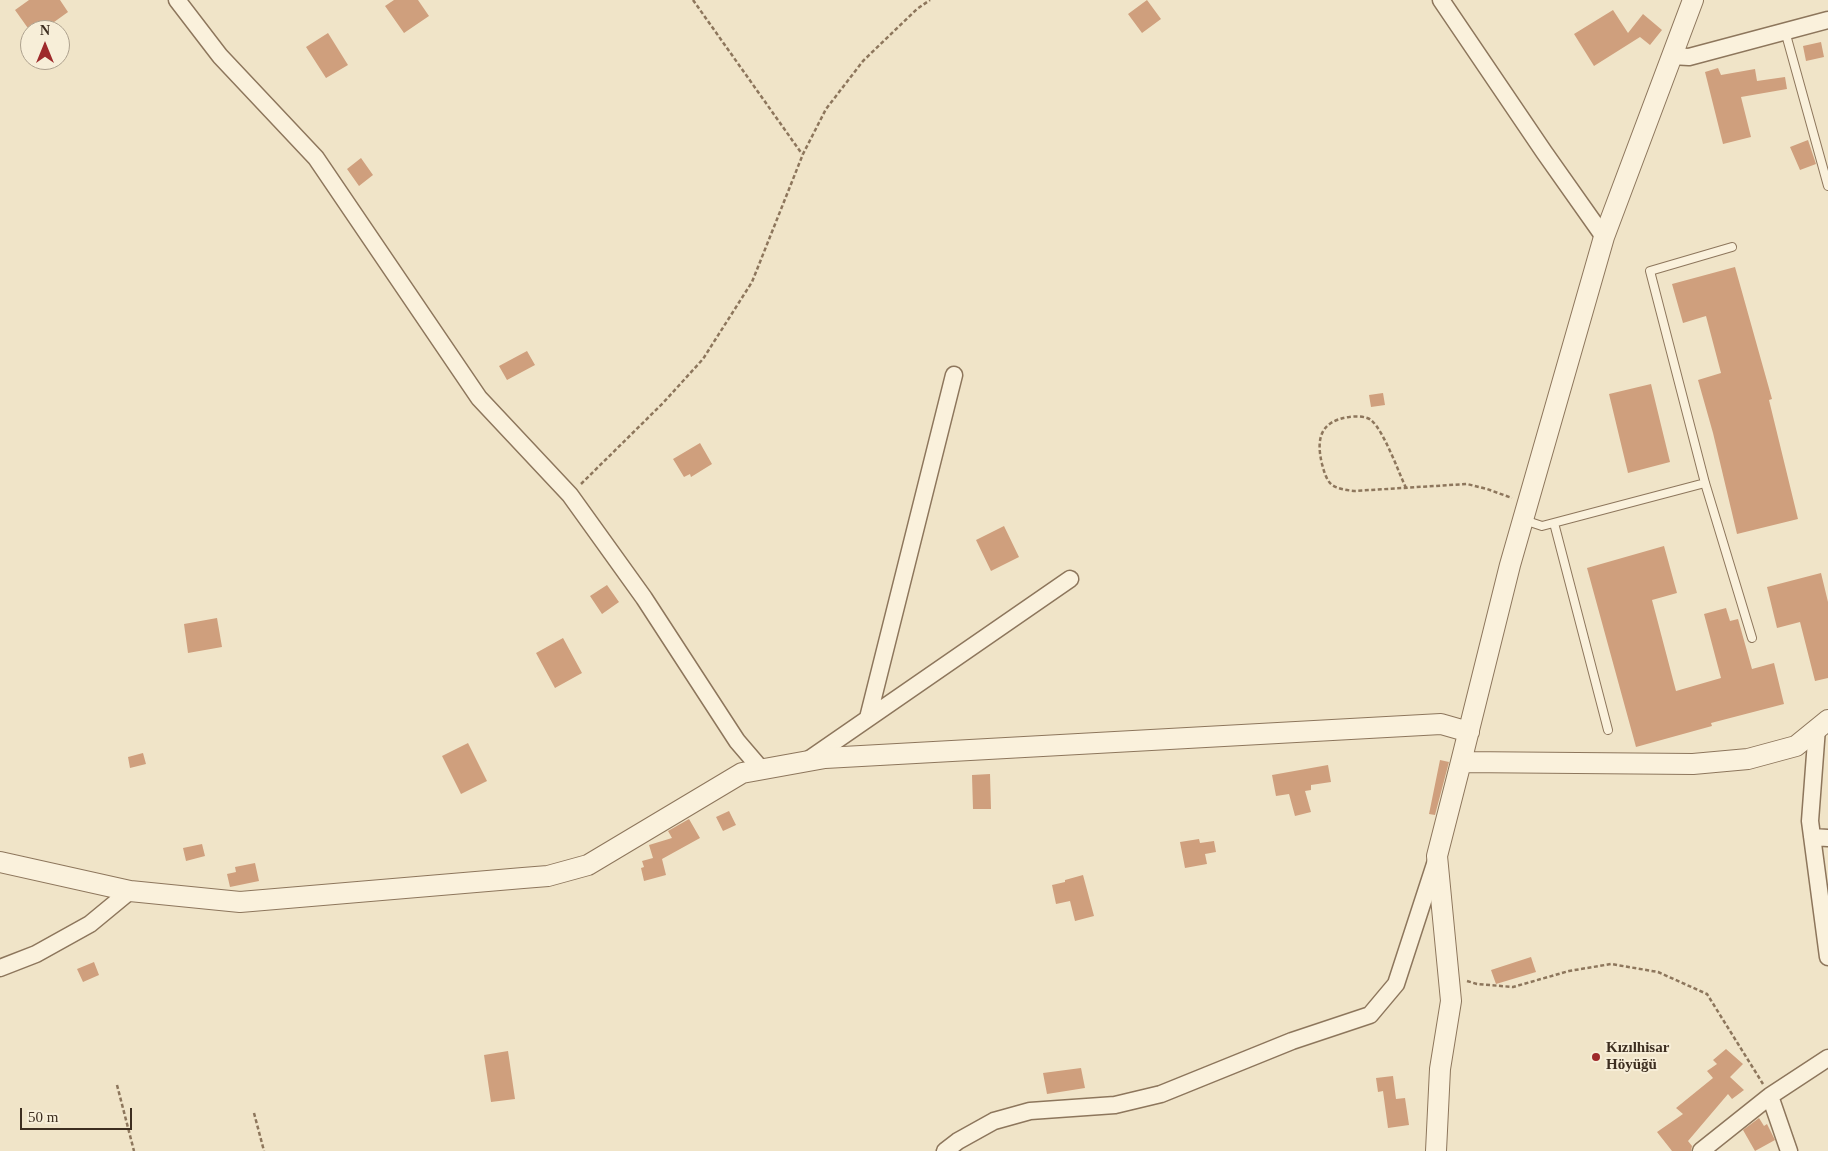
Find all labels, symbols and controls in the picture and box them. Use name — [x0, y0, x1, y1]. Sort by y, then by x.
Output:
north arrow — [20, 20, 70, 70]
text: N — [40, 23, 50, 38]
place label: Kızılhisar Höyüğü — [1606, 1039, 1669, 1074]
marker: Kızılhisar Höyüğü — [1590, 1051, 1602, 1063]
scale bar — [22, 1098, 135, 1130]
text: 50 m — [28, 1109, 58, 1125]

